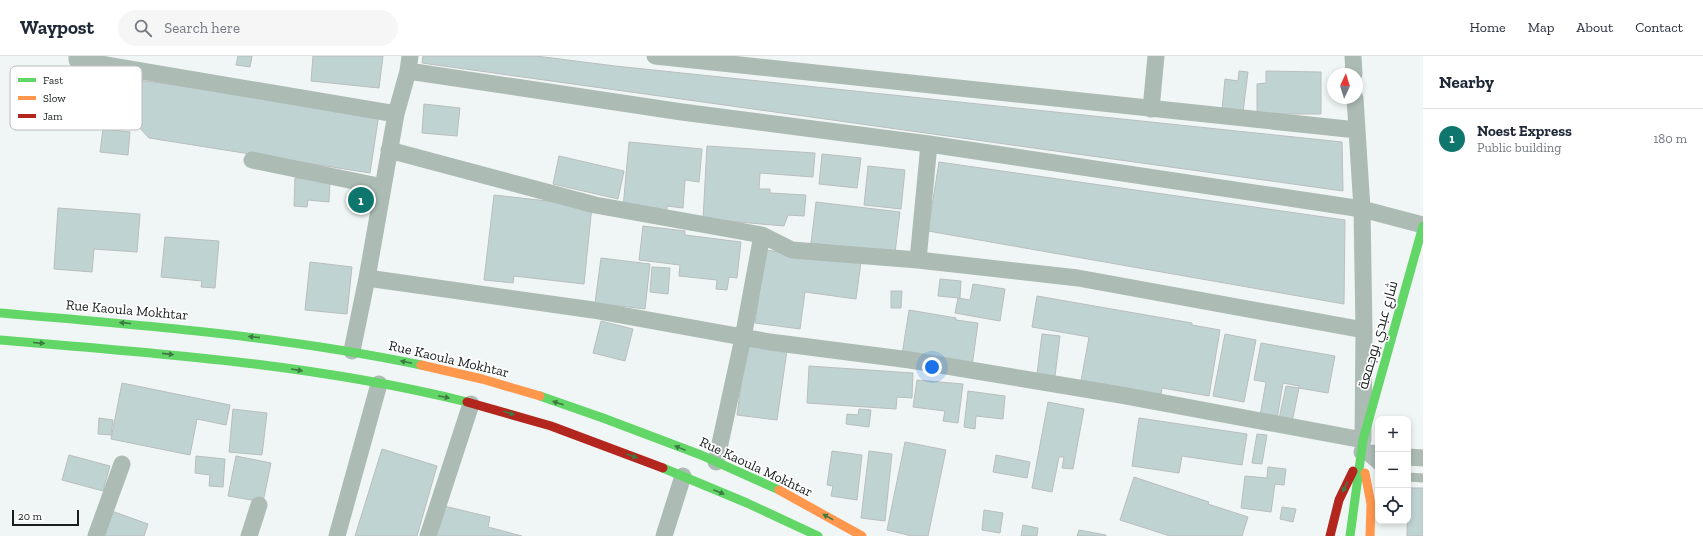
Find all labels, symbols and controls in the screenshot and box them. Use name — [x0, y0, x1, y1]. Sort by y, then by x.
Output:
search box — [118, 10, 398, 46]
text: Waypost — [20, 16, 94, 39]
icon: search — [132, 17, 154, 39]
text: Search here — [164, 19, 240, 37]
text: Home — [1470, 19, 1506, 36]
text: Map — [1528, 19, 1554, 36]
text: About — [1576, 19, 1613, 36]
text: Contact — [1635, 19, 1683, 36]
legend — [10, 66, 142, 130]
north arrow — [1327, 68, 1363, 104]
text: Nearby — [1439, 72, 1494, 92]
text: Fast — [43, 74, 64, 87]
text: Slow — [43, 92, 66, 105]
text: Jam — [43, 110, 63, 123]
text: Noest Express — [1477, 122, 1572, 140]
text: 1 — [1449, 131, 1455, 146]
text: 180 m — [1653, 131, 1687, 146]
text: Public building — [1477, 140, 1561, 155]
pin: 1 — [348, 185, 374, 215]
street label: شارع عبدي بوجمعة — [1354, 279, 1404, 392]
street label: Rue Kaoula Mokhtar — [65, 296, 189, 324]
one-way arrow — [119, 320, 131, 327]
one-way arrow — [248, 333, 260, 340]
street label: Rue Kaoula Mokhtar — [387, 337, 511, 381]
one-way arrow — [33, 340, 45, 346]
one-way arrow — [162, 351, 174, 357]
your location — [922, 357, 942, 377]
one-way arrow — [400, 358, 412, 364]
one-way arrow — [291, 367, 304, 373]
one-way arrow — [438, 395, 451, 401]
one-way arrow — [552, 400, 564, 406]
one-way arrow — [504, 410, 516, 416]
map controls — [1375, 416, 1411, 524]
button: + — [1375, 416, 1411, 452]
street label: Rue Kaoula Mokhtar — [697, 433, 815, 501]
one-way arrow — [674, 444, 686, 450]
button: − — [1375, 452, 1411, 488]
one-way arrow — [626, 454, 638, 460]
one-way arrow — [1342, 482, 1348, 493]
button: locate — [1375, 488, 1411, 524]
one-way arrow — [714, 489, 726, 495]
scale bar — [12, 508, 79, 527]
text: 20 m — [18, 510, 42, 523]
one-way arrow — [823, 514, 834, 520]

